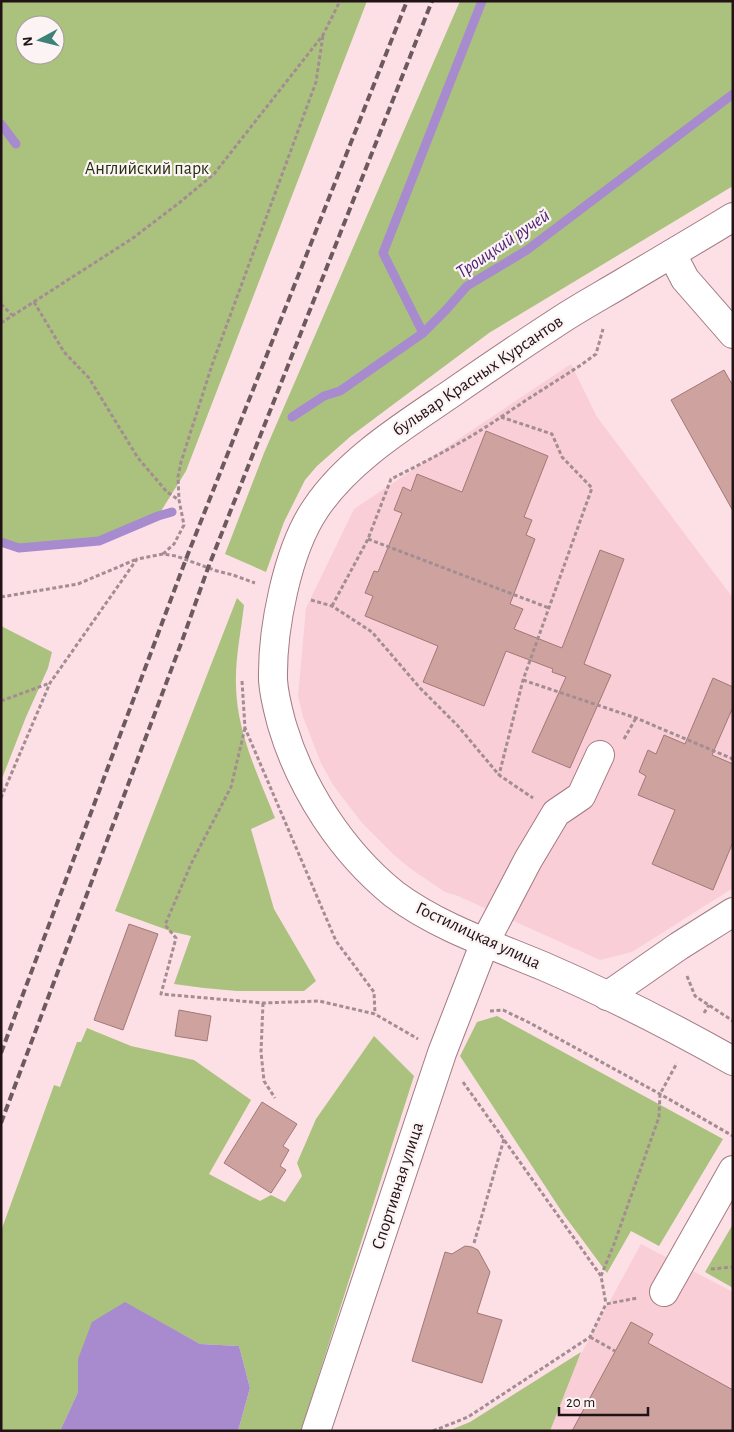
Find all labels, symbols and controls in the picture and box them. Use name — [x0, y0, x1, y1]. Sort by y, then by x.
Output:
north arrow — [15, 15, 65, 65]
text: N — [21, 36, 36, 47]
park label: Английский парк — [85, 160, 210, 178]
water label: Троицкий ручей — [453, 206, 553, 282]
street label: бульвар Красных Курсантов — [389, 311, 566, 440]
street label: Гостилицкая улица — [413, 899, 543, 973]
street label: Спортивная улица — [369, 1120, 427, 1252]
scale bar — [559, 1384, 648, 1416]
text: 20 m — [566, 1395, 595, 1410]

